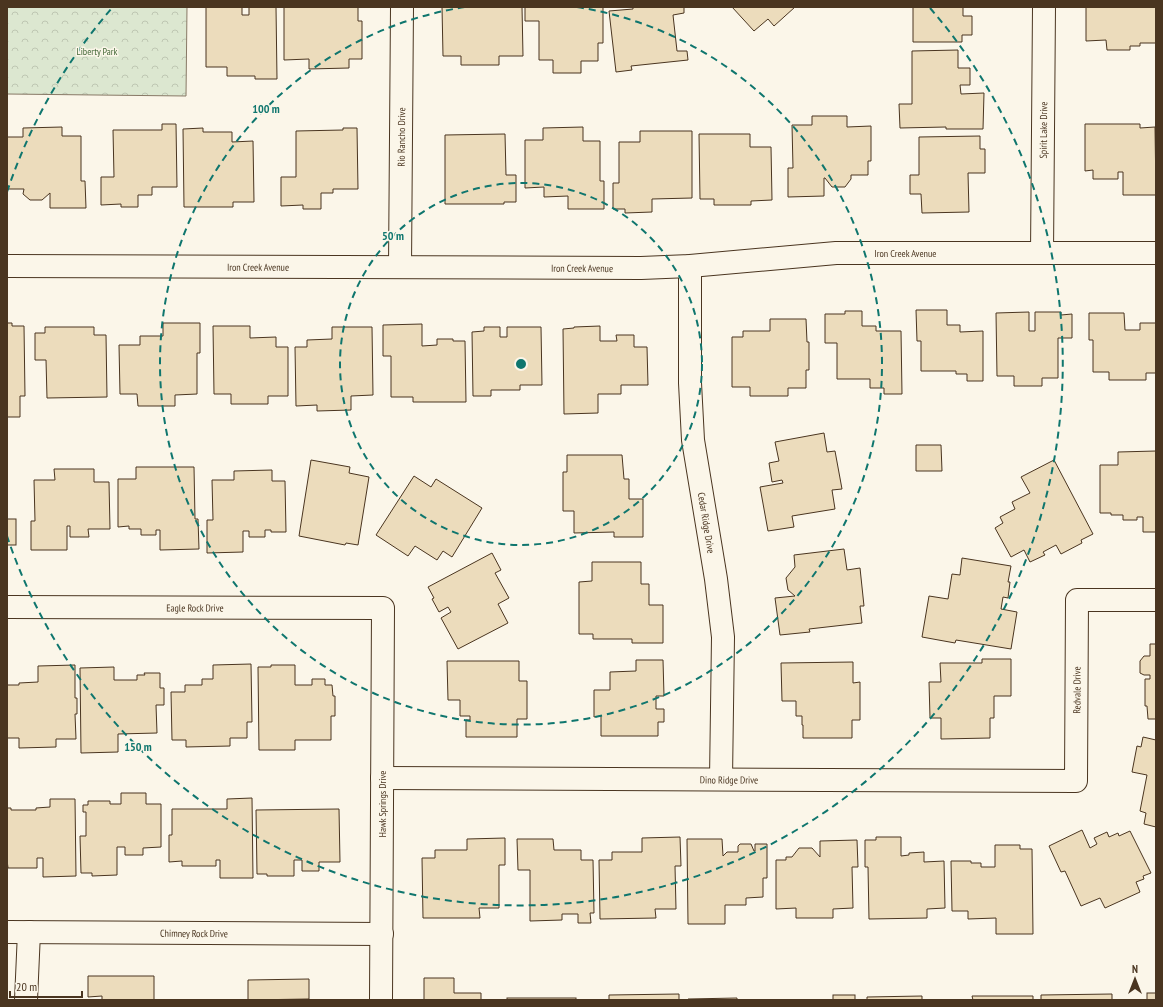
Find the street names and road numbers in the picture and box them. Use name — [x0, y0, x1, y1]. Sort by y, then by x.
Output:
street label: Spirit Lake Drive — [1036, 102, 1050, 158]
street label: Rio Rancho Drive — [394, 107, 408, 167]
street label: Iron Creek Avenue — [874, 247, 936, 260]
street label: Iron Creek Avenue — [227, 260, 289, 273]
street label: Iron Creek Avenue — [551, 261, 613, 274]
street label: Cedar Ridge Drive — [695, 491, 718, 554]
street label: Eagle Rock Drive — [166, 601, 224, 614]
street label: Redvale Drive — [1070, 666, 1083, 714]
street label: Hawk Springs Drive — [376, 771, 389, 837]
street label: Dino Ridge Drive — [700, 773, 758, 786]
street label: Chimney Rock Drive — [160, 926, 228, 940]

